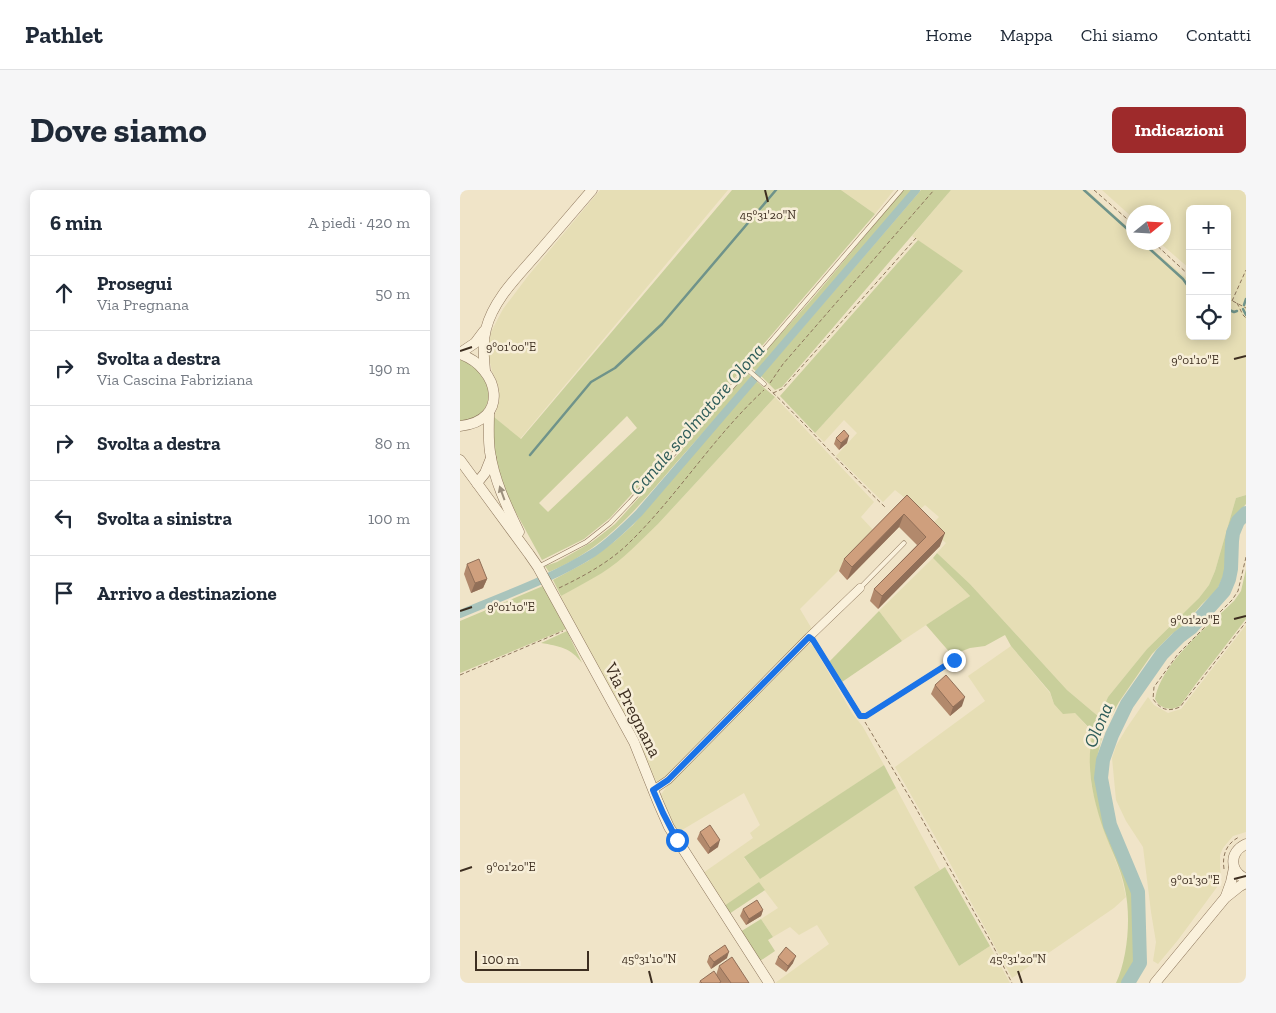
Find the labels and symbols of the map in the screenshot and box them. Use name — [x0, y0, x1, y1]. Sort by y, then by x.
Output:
north arrow — [1126, 205, 1171, 250]
text: 45°31'20"N — [740, 208, 796, 222]
water label: Canale scolmatore Olona — [625, 338, 769, 500]
text: 9°01'00"E — [486, 340, 536, 354]
text: 9°01'10"E — [1171, 353, 1219, 367]
one-way arrow — [498, 486, 505, 501]
text: 9°01'10"E — [487, 600, 535, 614]
text: 9°01'20"E — [1170, 613, 1220, 627]
route end — [943, 649, 966, 672]
street label: Via Pregnana — [599, 658, 666, 761]
water label: Olona — [1078, 699, 1118, 751]
route start — [666, 829, 689, 852]
text: 9°01'20"E — [486, 860, 536, 874]
text: 9°01'30"E — [1171, 873, 1219, 887]
scale bar — [475, 948, 589, 971]
text: 45°31'10"N — [622, 952, 676, 966]
text: 45°31'20"N — [990, 952, 1046, 966]

